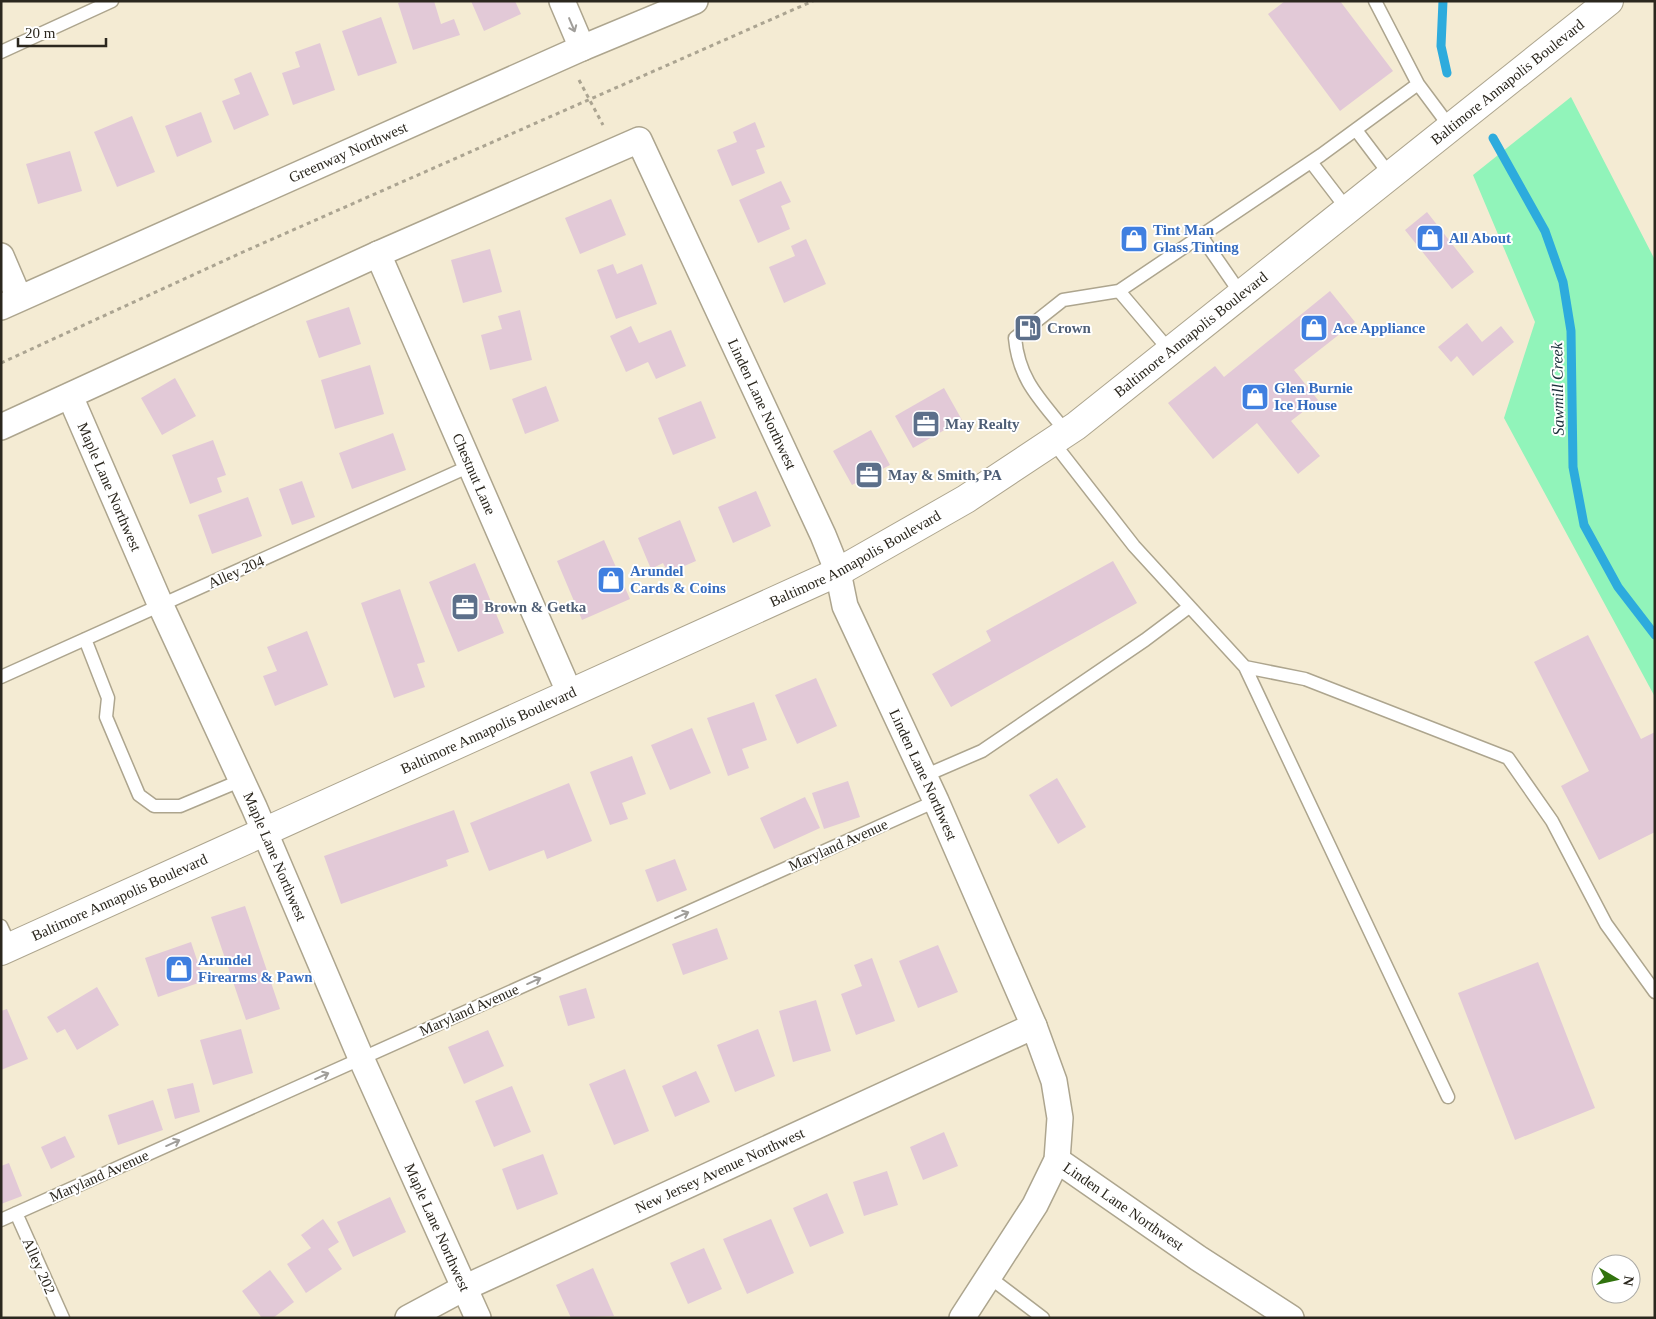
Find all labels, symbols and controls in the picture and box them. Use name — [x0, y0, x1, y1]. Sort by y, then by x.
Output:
scale bar — [18, 15, 105, 47]
street label: Baltimore Annapolis Boulevard — [1428, 16, 1587, 148]
one-way arrow — [568, 17, 577, 32]
text: 20 m — [25, 25, 56, 41]
street label: Greenway Northwest — [286, 119, 411, 186]
place label: Tint Man Glass Tinting — [1153, 222, 1239, 255]
shop icon: All About — [1415, 223, 1445, 253]
shop icon: Tint Man Glass Tinting — [1119, 224, 1149, 254]
place label: All About — [1449, 230, 1511, 246]
street label: Baltimore Annapolis Boulevard — [1111, 268, 1271, 400]
fuel station icon: Crown — [1013, 313, 1043, 343]
shop icon: Ace Appliance — [1299, 313, 1329, 343]
place label: Crown — [1047, 320, 1092, 336]
place label: Ace Appliance — [1333, 320, 1425, 336]
street label: Linden Lane Northwest — [725, 336, 800, 473]
water label: Sawmill Creek — [1548, 341, 1567, 436]
place label: Glen Burnie Ice House — [1274, 380, 1353, 413]
shop icon: Glen Burnie Ice House — [1240, 382, 1270, 412]
office icon: May Realty — [911, 409, 941, 439]
place label: May Realty — [945, 416, 1020, 432]
street label: Maple Lane Northwest — [75, 420, 145, 554]
street label: Chestnut Lane — [449, 431, 499, 517]
office icon: May & Smith, PA — [854, 460, 884, 490]
place label: May & Smith, PA — [888, 467, 1002, 483]
street label: Baltimore Annapolis Boulevard — [767, 507, 944, 610]
street label: Alley 204 — [206, 552, 267, 591]
place label: Arundel Cards & Coins — [630, 563, 726, 596]
shop icon: Arundel Cards & Coins — [596, 565, 626, 595]
office icon: Brown & Getka — [450, 592, 480, 622]
place label: Brown & Getka — [484, 599, 587, 615]
street label: Baltimore Annapolis Boulevard — [398, 683, 579, 777]
street label: Linden Lane Northwest — [886, 707, 960, 844]
street label: Maple Lane Northwest — [240, 790, 310, 924]
street label: Maryland Avenue — [786, 816, 890, 874]
street label: Baltimore Annapolis Boulevard — [29, 850, 210, 944]
one-way arrow — [674, 909, 689, 919]
place label: Arundel Firearms & Pawn — [198, 952, 313, 985]
shop icon: Arundel Firearms & Pawn — [164, 954, 194, 984]
one-way arrow — [526, 976, 541, 985]
street label: Maryland Avenue — [417, 981, 521, 1039]
one-way arrow — [314, 1071, 329, 1080]
street label: New Jersey Avenue Northwest — [633, 1124, 808, 1216]
one-way arrow — [165, 1137, 180, 1147]
street label: Maryland Avenue — [47, 1147, 151, 1205]
street label: Linden Lane Northwest — [1060, 1159, 1187, 1254]
street label: Maple Lane Northwest — [402, 1161, 473, 1295]
street label: Alley 202 — [20, 1236, 58, 1296]
north arrow — [1591, 1254, 1641, 1304]
text: N — [1620, 1275, 1637, 1287]

